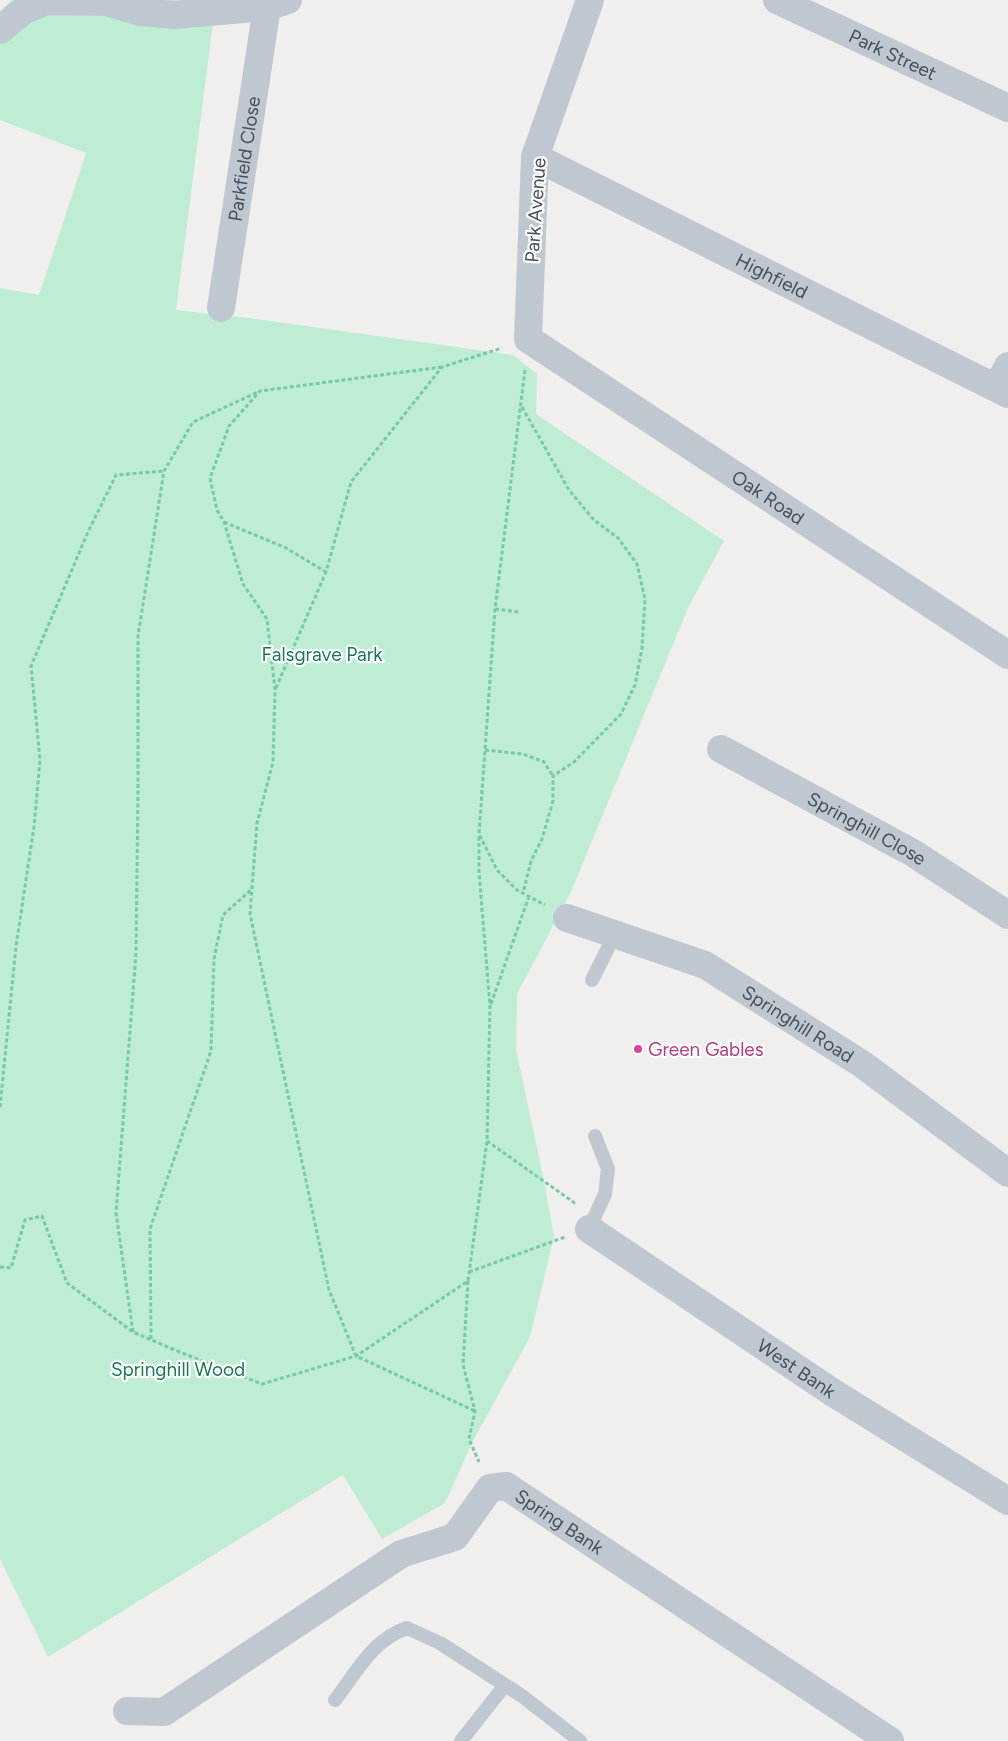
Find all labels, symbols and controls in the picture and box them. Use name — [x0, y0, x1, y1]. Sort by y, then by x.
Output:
street label: Park Street — [845, 24, 940, 85]
street label: Parkfield Close — [223, 95, 265, 223]
street label: Park Avenue — [520, 157, 551, 263]
street label: Highfield — [732, 248, 812, 304]
street label: Oak Road — [727, 465, 809, 530]
park label: Falsgrave Park — [262, 643, 383, 666]
street label: Springhill Close — [803, 787, 930, 870]
street label: Springhill Road — [738, 981, 858, 1068]
place label: Green Gables — [648, 1038, 764, 1061]
marker: Green Gables — [632, 1043, 644, 1055]
street label: West Bank — [753, 1334, 841, 1404]
park label: Springhill Wood — [111, 1358, 245, 1381]
street label: Spring Bank — [511, 1484, 608, 1560]

